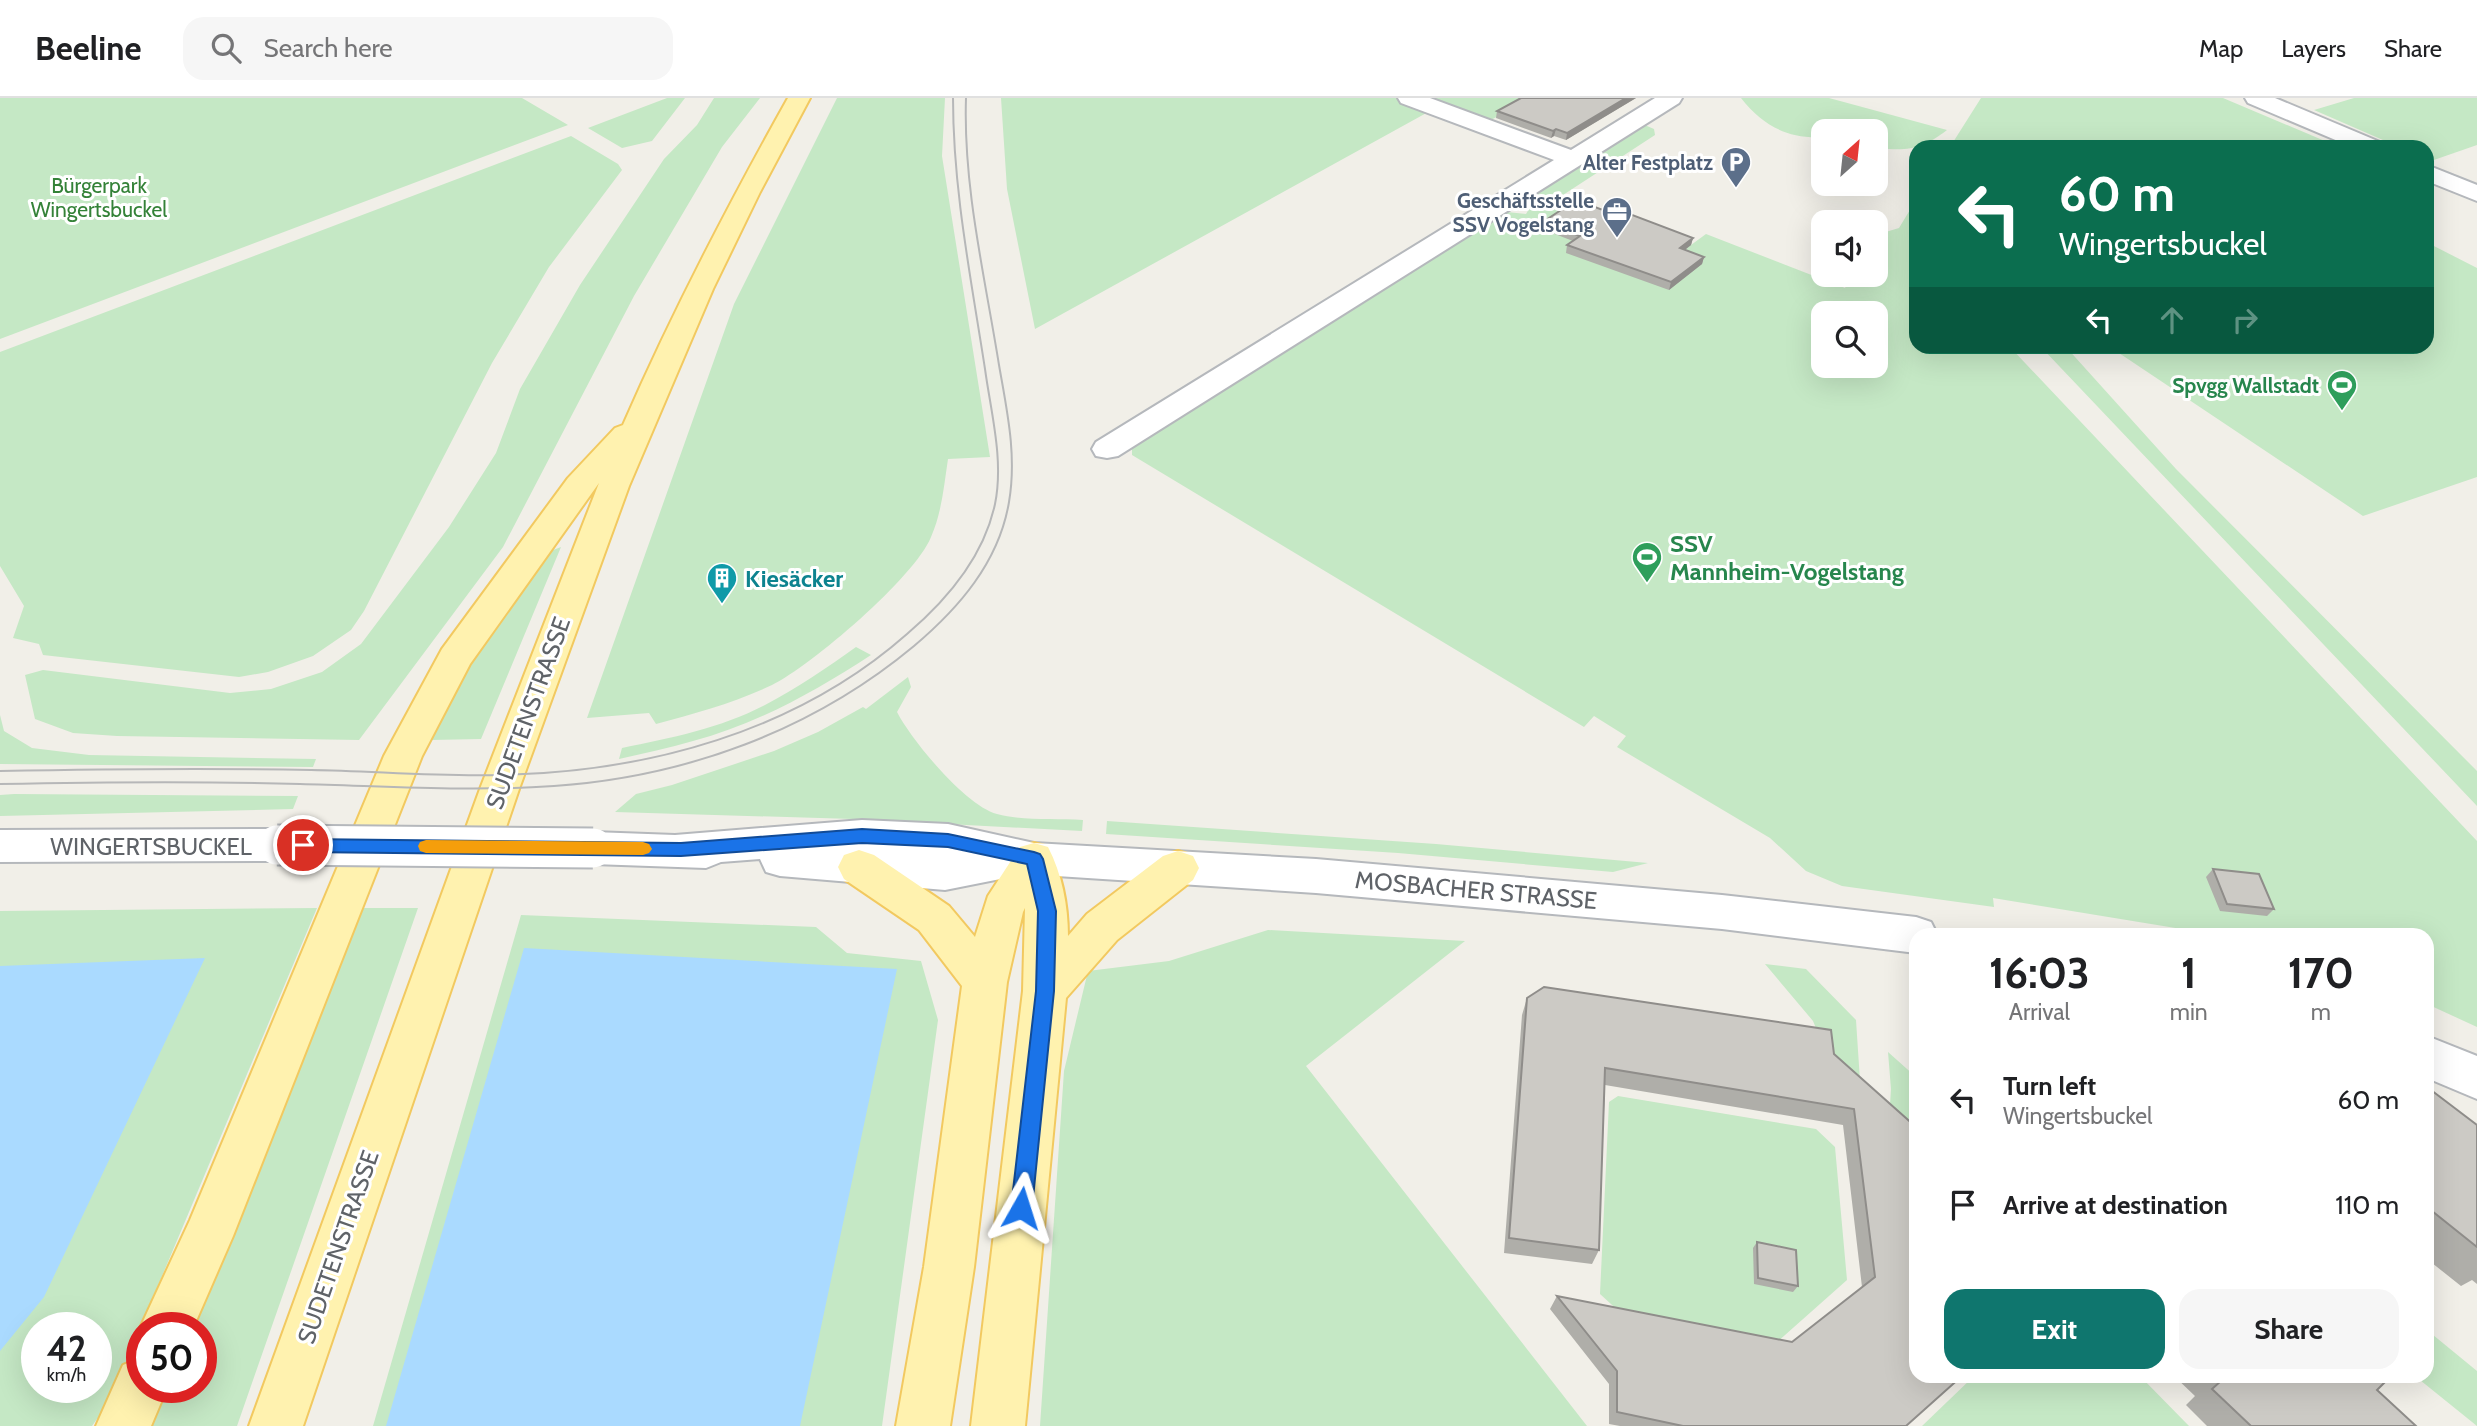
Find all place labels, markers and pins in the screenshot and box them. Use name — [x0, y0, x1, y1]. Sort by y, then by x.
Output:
parking icon: Alter Festplatz — [1719, 145, 1753, 189]
place label: Alter Festplatz — [1583, 150, 1713, 175]
place label: Geschäftsstelle SSV Vogelstang — [1453, 188, 1594, 237]
office icon: Geschäftsstelle SSV Vogelstang — [1600, 195, 1634, 239]
sports icon: Spvgg Wallstadt — [2325, 368, 2359, 412]
place label: Spvgg Wallstadt — [2172, 373, 2319, 398]
place label: SSV Mannheim-Vogelstang — [1670, 529, 1904, 586]
sports icon: SSV Mannheim-Vogelstang — [1630, 540, 1664, 584]
building icon: Kiesäcker — [705, 561, 739, 605]
place label: Kiesäcker — [745, 564, 843, 593]
pin — [273, 815, 333, 875]

